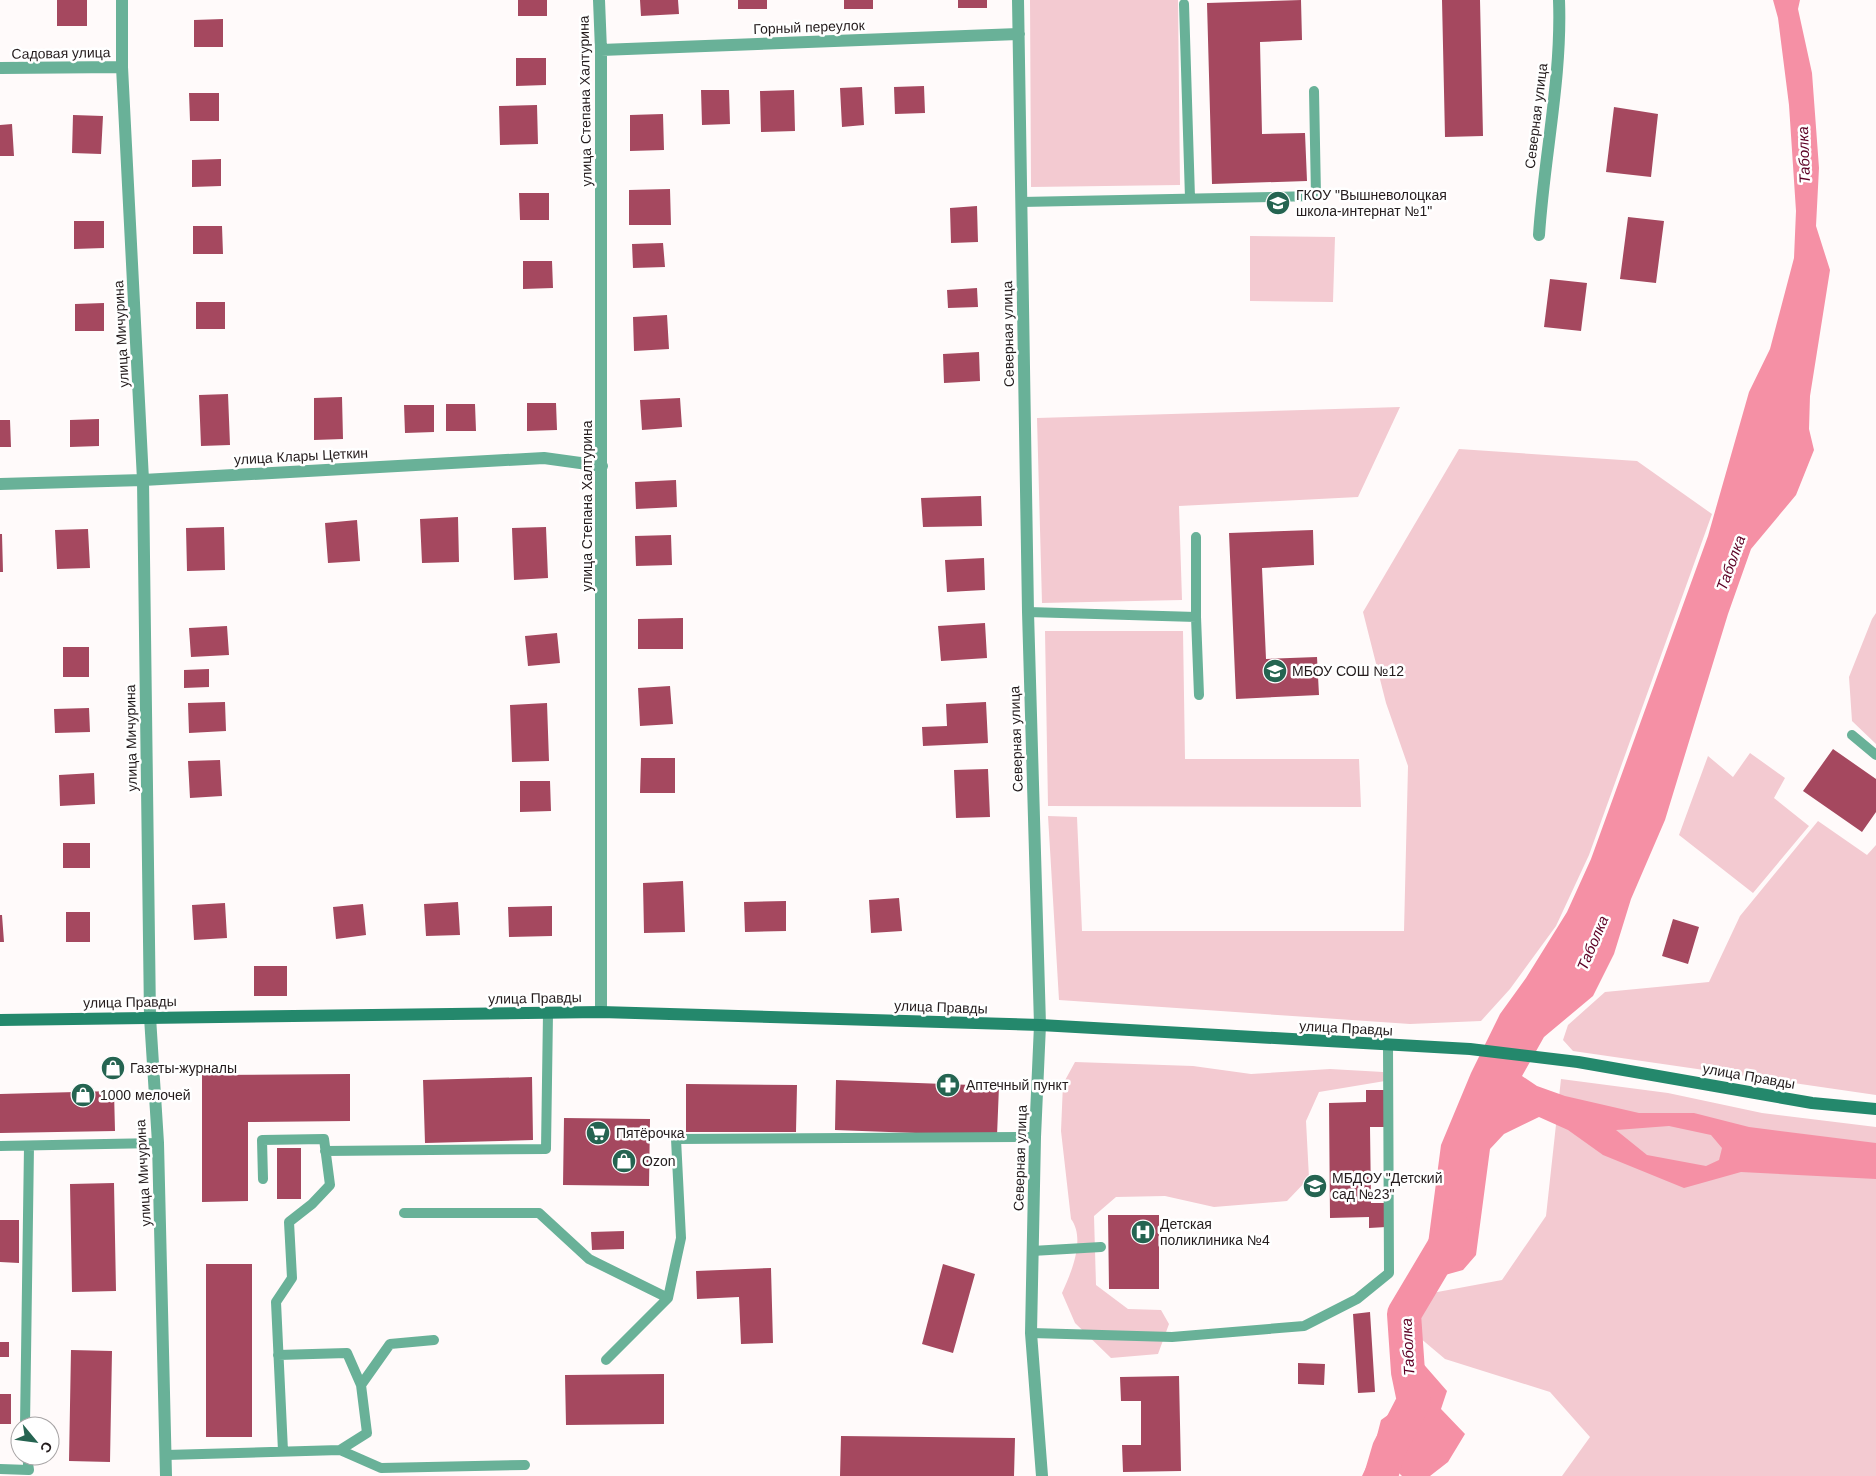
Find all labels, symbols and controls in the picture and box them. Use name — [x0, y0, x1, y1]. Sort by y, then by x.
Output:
street label: улица Степана Халтурина — [576, 15, 594, 187]
street label: Горный переулок — [753, 17, 866, 37]
street label: Садовая улица — [11, 44, 111, 62]
street label: Северная улица — [1522, 62, 1550, 170]
water label: Таболка — [1794, 126, 1813, 184]
place label: ГКОУ "Вышневолоцкая школа-интернат №1" — [1296, 187, 1447, 219]
school or university icon: ГКОУ "Вышневолоцкая школа-интернат №1" — [1265, 190, 1291, 216]
street label: улица Мичурина — [110, 280, 132, 388]
street label: Северная улица — [999, 281, 1017, 387]
street label: улица Степана Халтурина — [579, 420, 595, 592]
street label: улица Клары Цеткин — [234, 445, 368, 467]
water label: Таболка — [1713, 533, 1748, 593]
school or university icon: МБОУ СОШ №12 — [1262, 658, 1288, 684]
place label: МБОУ СОШ №12 — [1292, 663, 1404, 679]
street label: улица Мичурина — [122, 684, 140, 792]
street label: Северная улица — [1006, 685, 1026, 792]
water label: Таболка — [1573, 913, 1612, 973]
street label: улица Правды — [488, 989, 582, 1007]
street label: улица Правды — [83, 993, 177, 1011]
street label: улица Правды — [894, 997, 988, 1017]
street label: улица Правды — [1299, 1018, 1393, 1038]
shop icon: Газеты-журналы — [100, 1055, 126, 1081]
place label: Газеты-журналы — [130, 1060, 237, 1076]
street label: улица Правды — [1702, 1060, 1796, 1092]
pharmacy icon: Аптечный пункт — [935, 1072, 961, 1098]
place label: Аптечный пункт — [966, 1077, 1069, 1093]
shop icon: 1000 мелочей — [70, 1082, 96, 1108]
place label: 1000 мелочей — [100, 1087, 191, 1103]
street label: Северная улица — [1010, 1104, 1030, 1211]
street label: улица Мичурина — [132, 1119, 154, 1227]
supermarket icon: Пятёрочка — [585, 1120, 611, 1146]
place label: Пятёрочка — [616, 1125, 685, 1141]
shop icon: Ozon — [611, 1148, 637, 1174]
place label: Ozon — [642, 1153, 675, 1169]
place label: МБДОУ "Детский сад №23" — [1332, 1170, 1443, 1202]
school or university icon: МБДОУ "Детский сад №23" — [1302, 1173, 1328, 1199]
place label: Детская поликлиника №4 — [1160, 1216, 1270, 1248]
hospital icon: Детская поликлиника №4 — [1130, 1219, 1156, 1245]
water label: Таболка — [1398, 1318, 1417, 1376]
north arrow — [10, 1416, 60, 1466]
text: С — [37, 1439, 56, 1456]

